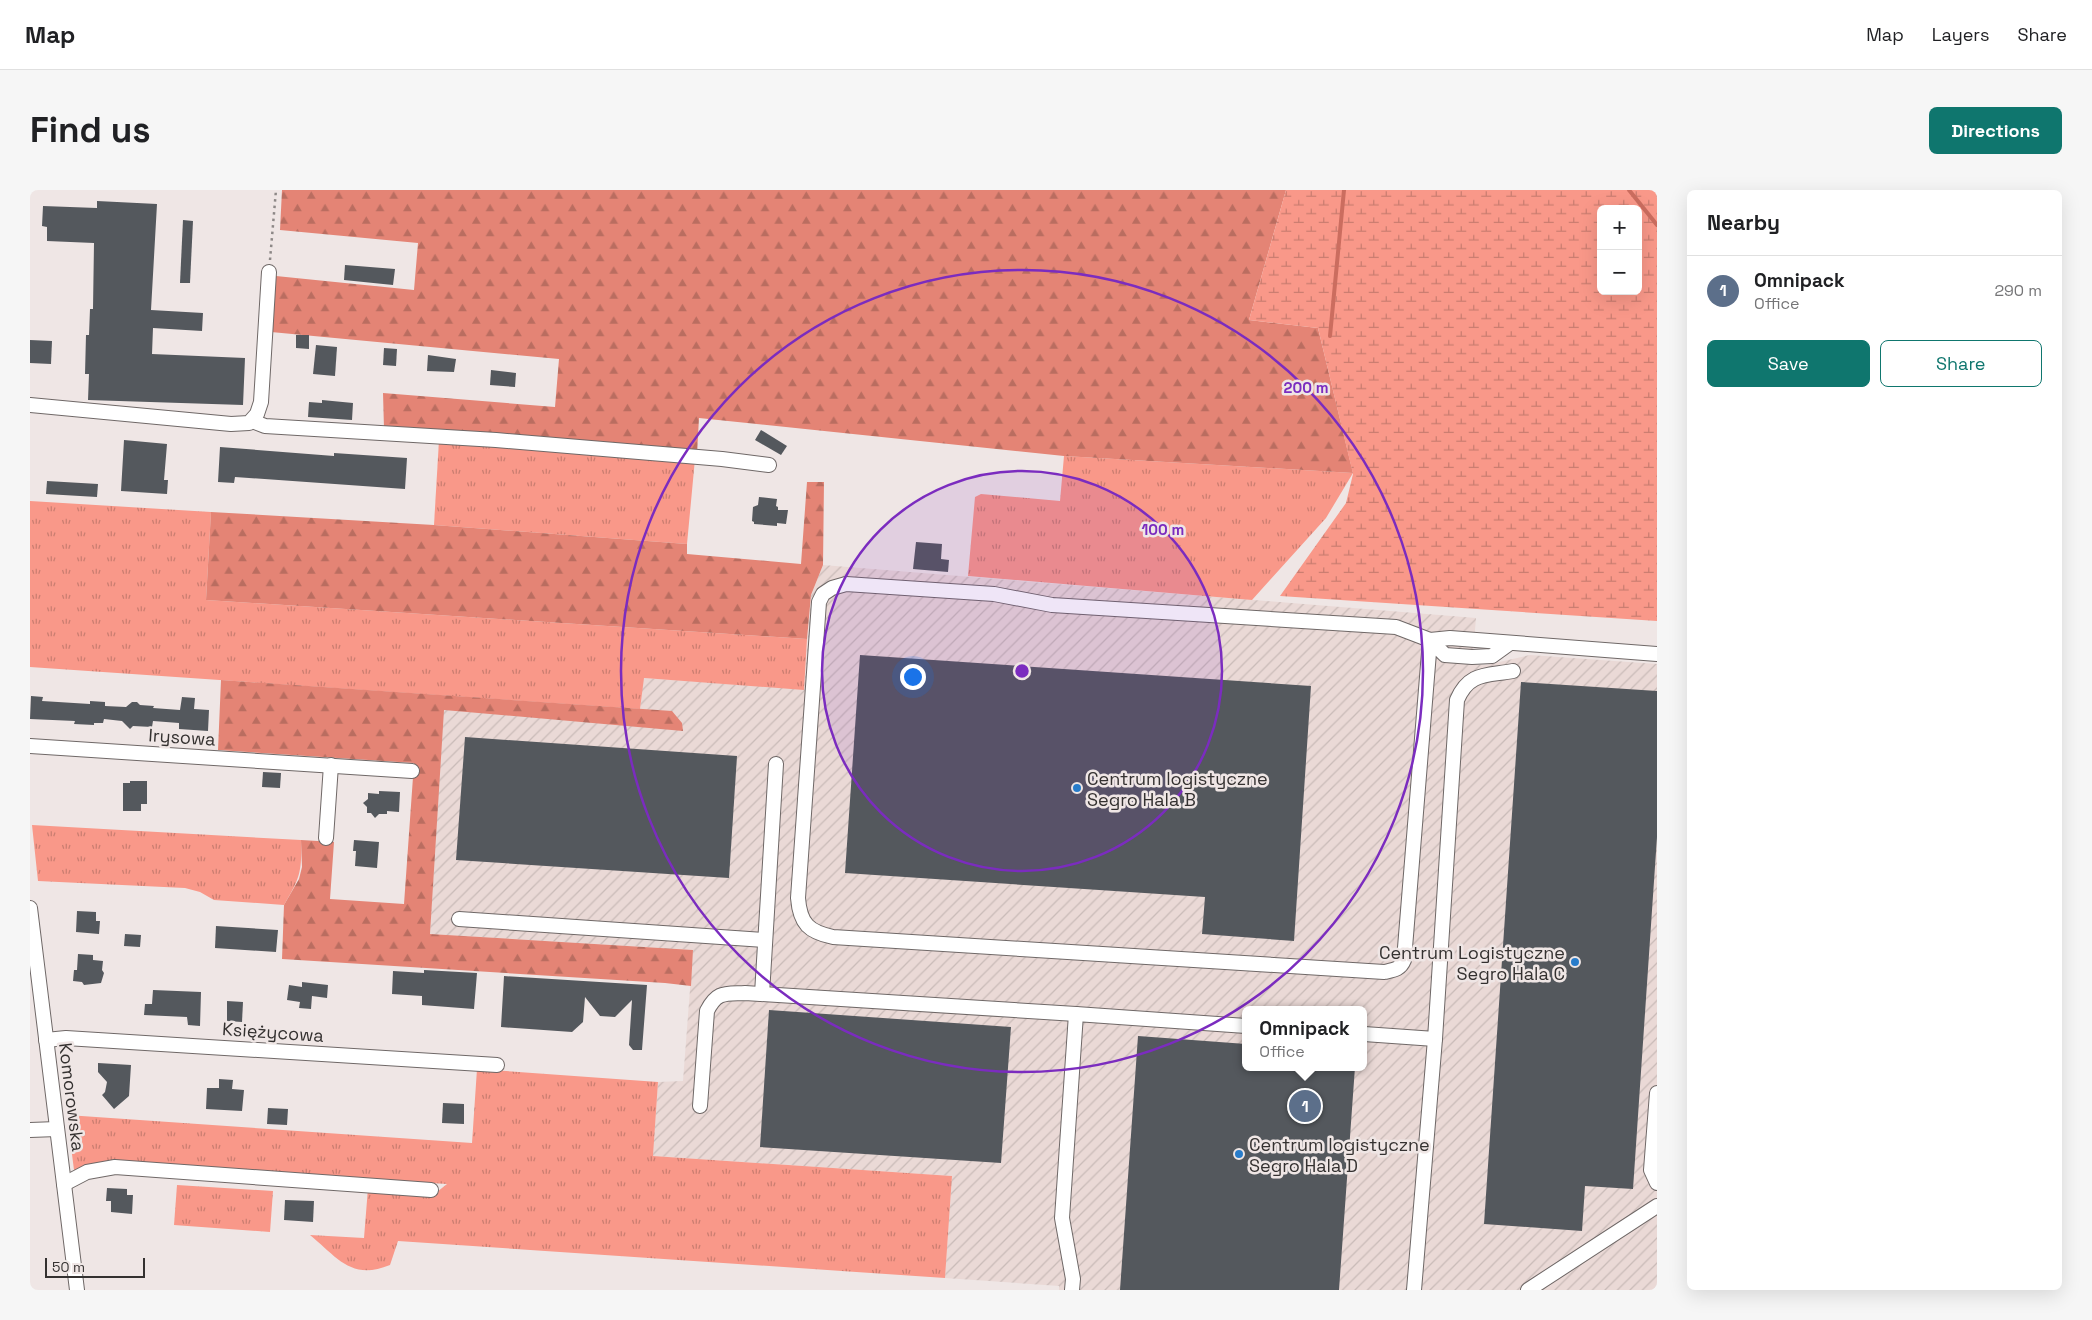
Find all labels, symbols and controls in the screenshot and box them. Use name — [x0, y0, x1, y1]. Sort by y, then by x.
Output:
text: Map — [25, 19, 75, 50]
text: Map — [1866, 23, 1904, 46]
text: Layers — [1932, 23, 1989, 46]
text: Share — [2017, 23, 2067, 46]
button: Directions — [1929, 107, 2062, 154]
text: Find us — [30, 108, 151, 152]
map controls — [1597, 205, 1642, 295]
button: + — [1597, 205, 1642, 250]
text: Nearby — [1707, 209, 1780, 236]
button: − — [1597, 250, 1642, 295]
text: Omnipack — [1754, 268, 1845, 293]
text: 1 — [1719, 280, 1727, 301]
text: 290 m — [1994, 280, 2042, 301]
text: Office — [1754, 293, 1800, 314]
button: Save — [1707, 340, 1870, 387]
button: Share — [1880, 340, 2042, 387]
text: 200 m — [1284, 378, 1328, 397]
text: 100 m — [1142, 520, 1184, 539]
centre of rings — [1013, 662, 1031, 680]
your location — [900, 664, 926, 690]
street label: Irysowa — [148, 723, 216, 751]
place label: Centrum logistyczne Segro Hala B — [1087, 767, 1268, 811]
marker: Centrum logistyczne Segro Hala B — [1071, 782, 1083, 794]
place label: Centrum Logistyczne Segro Hala C — [1379, 941, 1565, 985]
marker: Centrum Logistyczne Segro Hala C — [1569, 956, 1581, 968]
popup — [1242, 1006, 1367, 1071]
text: Omnipack — [1259, 1016, 1350, 1041]
street label: Księżycowa — [221, 1017, 325, 1047]
street label: Komorowska — [54, 1041, 90, 1153]
text: Office — [1259, 1041, 1305, 1062]
pin: 1 — [1289, 1087, 1321, 1125]
place label: Centrum logistyczne Segro Hala D — [1249, 1133, 1430, 1177]
marker: Centrum logistyczne Segro Hala D — [1233, 1148, 1245, 1160]
scale bar — [45, 1255, 145, 1278]
text: 50 m — [52, 1258, 85, 1276]

